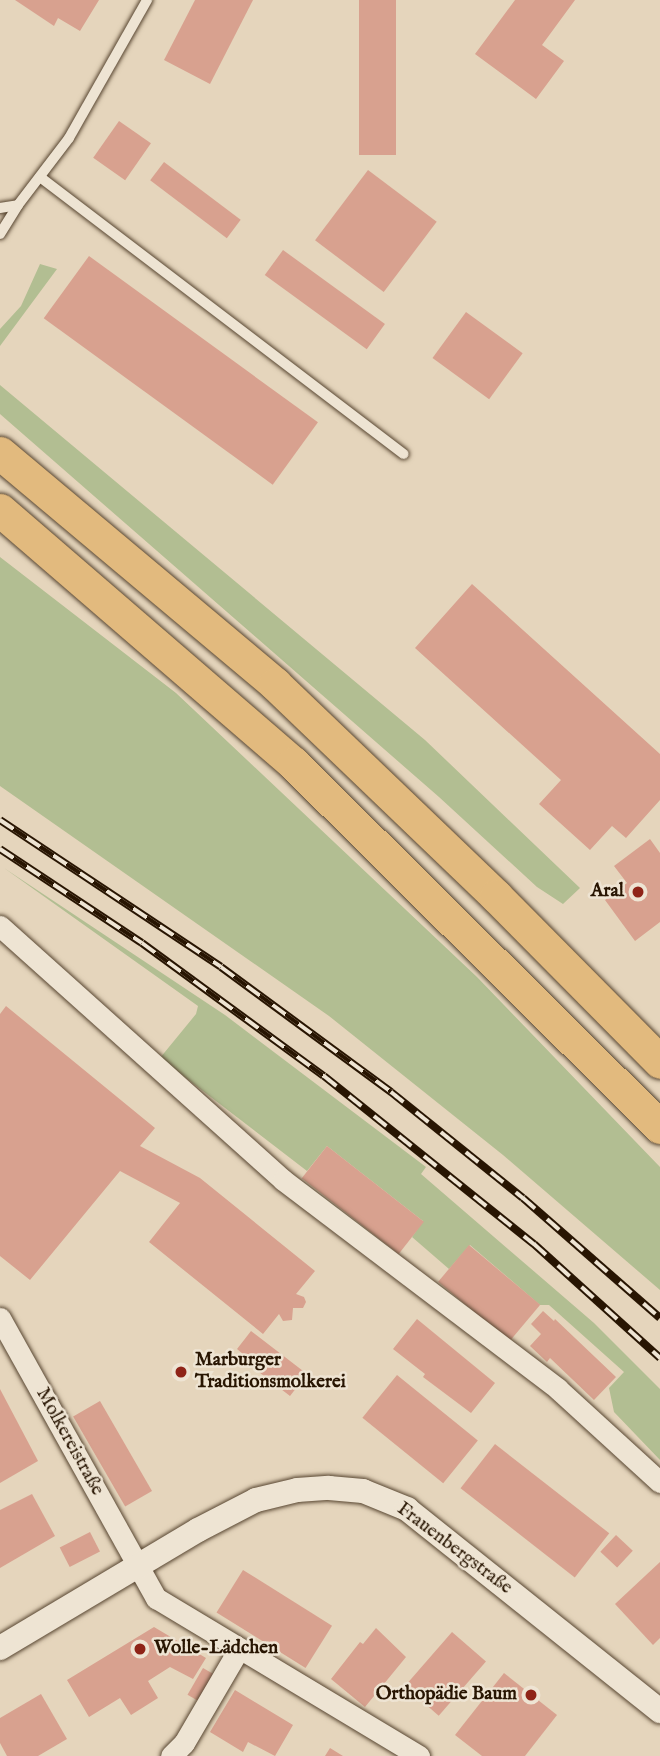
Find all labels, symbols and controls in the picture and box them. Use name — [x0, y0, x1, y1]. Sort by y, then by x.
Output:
place label: Aral — [591, 881, 624, 903]
marker: Aral — [630, 884, 646, 900]
place label: Marburger Traditionsmolkerei — [195, 1350, 346, 1394]
marker: Marburger Traditionsmolkerei — [173, 1364, 189, 1380]
street label: Molkereistraße — [30, 1384, 108, 1500]
street label: Frauenbergstraße — [392, 1498, 516, 1600]
place label: Wolle-Lädchen — [154, 1638, 278, 1660]
marker: Wolle-Lädchen — [132, 1641, 148, 1657]
place label: Orthopädie Baum — [376, 1684, 517, 1706]
marker: Orthopädie Baum — [523, 1687, 539, 1703]

